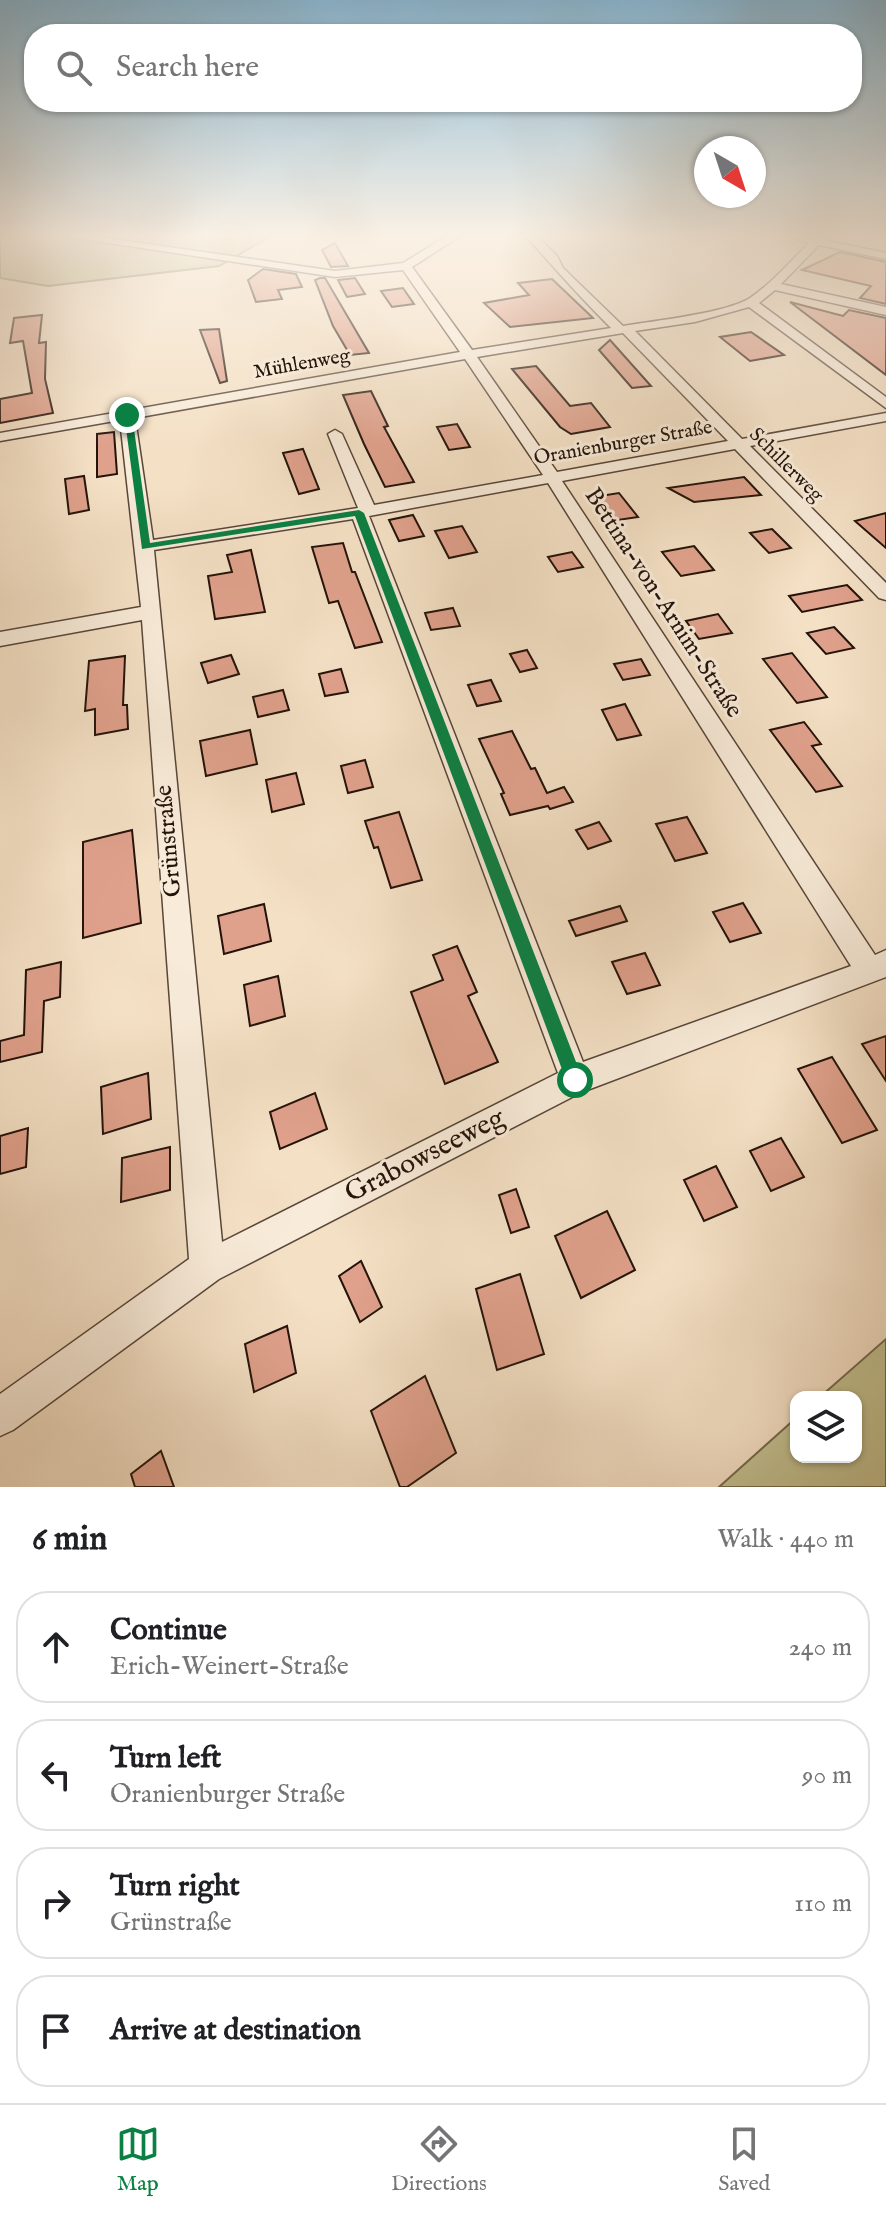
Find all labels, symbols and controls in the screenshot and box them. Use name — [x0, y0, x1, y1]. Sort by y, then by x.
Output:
search box — [24, 24, 862, 112]
icon: search — [52, 46, 96, 90]
text: Search here — [116, 49, 259, 87]
north arrow — [694, 136, 766, 208]
street label: Mühlenweg — [252, 343, 353, 385]
route end — [109, 397, 145, 433]
street label: Oranienburger Straße — [532, 415, 714, 471]
street label: Schillerweg — [743, 422, 829, 508]
street label: Bettina-von-Arnim-Straße — [577, 482, 749, 724]
street label: Grünstraße — [149, 784, 189, 898]
route start — [557, 1062, 593, 1098]
street label: Grabowseeweg — [339, 1100, 511, 1211]
map controls — [790, 1391, 862, 1463]
button: layers — [790, 1391, 862, 1463]
text: 6 min — [32, 1518, 107, 1561]
text: Walk · 440 m — [717, 1523, 854, 1556]
text: Continue — [110, 1612, 227, 1650]
icon: ahead — [34, 1625, 78, 1669]
text: 240 m — [789, 1631, 852, 1664]
text: Erich-Weinert-Straße — [110, 1650, 349, 1683]
text: Turn left — [110, 1740, 221, 1778]
icon: left — [34, 1753, 78, 1797]
text: 90 m — [802, 1759, 852, 1792]
text: Oranienburger Straße — [110, 1778, 345, 1811]
text: Turn right — [110, 1868, 240, 1906]
icon: right — [34, 1881, 78, 1925]
text: 110 m — [794, 1887, 852, 1920]
text: Grünstraße — [110, 1906, 232, 1939]
icon: arrive — [34, 2009, 78, 2053]
text: Arrive at destination — [110, 2012, 361, 2050]
tab: Map — [116, 2122, 160, 2198]
tab: Directions — [391, 2122, 487, 2198]
tab: Saved — [718, 2122, 770, 2198]

